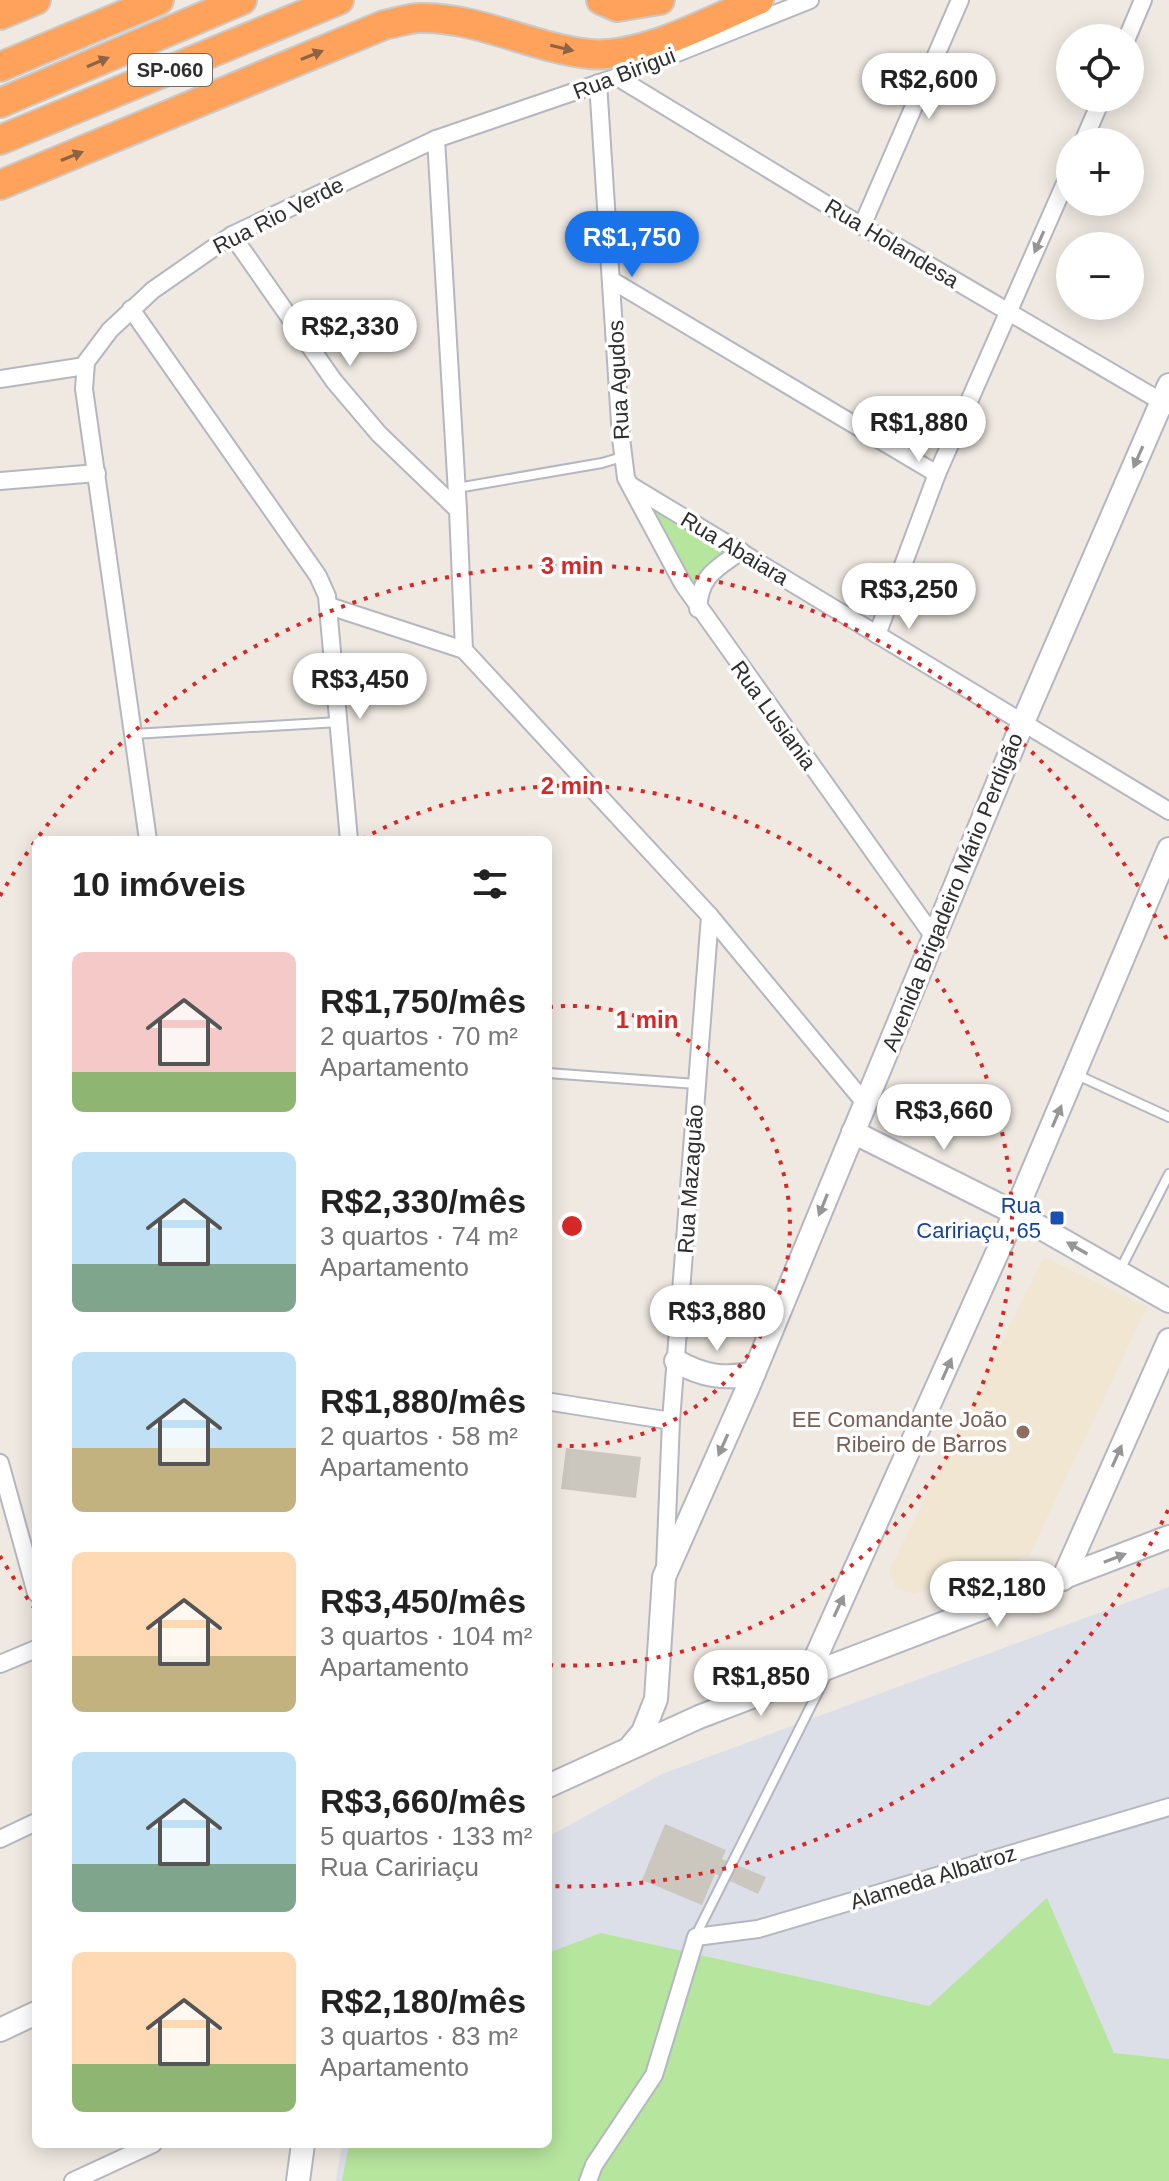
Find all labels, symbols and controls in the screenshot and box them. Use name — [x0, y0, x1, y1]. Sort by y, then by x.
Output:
map controls — [1056, 24, 1144, 320]
button: locate — [1056, 24, 1144, 112]
one-way arrow — [549, 42, 574, 55]
street label: Rua Birigui — [569, 43, 679, 104]
one-way arrow — [300, 48, 324, 61]
pin: R$2,600 — [855, 53, 1003, 121]
road number: SP-060 — [128, 54, 212, 86]
one-way arrow — [86, 55, 109, 68]
text: R$2,600 — [880, 64, 978, 94]
button: + — [1056, 128, 1144, 216]
one-way arrow — [60, 149, 84, 162]
street label: Rua Rio Verde — [209, 172, 348, 259]
street label: Rua Holandesa — [820, 194, 964, 294]
pin: R$1,750 — [558, 211, 706, 279]
text: R$1,750 — [583, 222, 681, 252]
one-way arrow — [1033, 230, 1046, 254]
button: − — [1056, 232, 1144, 320]
pin: R$2,330 — [276, 300, 424, 368]
text: R$2,330 — [301, 311, 399, 341]
street label: Rua Agudos — [603, 319, 634, 440]
pin: R$1,880 — [845, 396, 993, 464]
text: R$1,880 — [870, 407, 968, 437]
one-way arrow — [1132, 445, 1145, 469]
street label: Rua Abaiara — [676, 507, 794, 591]
text: 3 min — [541, 552, 603, 579]
pin: R$3,250 — [835, 563, 983, 631]
text: R$3,250 — [860, 574, 958, 604]
pin: R$3,450 — [286, 653, 434, 721]
street label: Rua Lusiania — [726, 656, 822, 775]
text: R$3,450 — [311, 664, 409, 694]
street label: Avenida Brigadeiro Mário Perdigão — [877, 730, 1028, 1055]
text: 2 min — [541, 772, 603, 799]
icon: filters — [468, 862, 512, 906]
text: 10 imóveis — [72, 865, 246, 903]
text: R$1,750/mês — [320, 982, 526, 1020]
icon: home — [136, 984, 232, 1080]
text: 1 min — [616, 1006, 678, 1033]
text: 2 quartos · 70 m² — [320, 1021, 518, 1051]
text: Apartamento — [320, 1052, 469, 1082]
pin: R$3,660 — [870, 1084, 1018, 1152]
text: R$3,660 — [895, 1095, 993, 1125]
street label: Rua Mazaguão — [673, 1104, 708, 1254]
one-way arrow — [1050, 1104, 1063, 1128]
text: R$2,330/mês — [320, 1182, 526, 1220]
icon: home — [136, 1184, 232, 1280]
one-way arrow — [816, 1193, 829, 1217]
place label: Rua Caririaçu, 65 — [916, 1193, 1042, 1243]
marker: Rua Caririaçu, 65 — [1048, 1209, 1066, 1227]
centre of rings — [558, 1212, 586, 1240]
text: 3 quartos · 74 m² — [320, 1221, 518, 1251]
one-way arrow — [1066, 1242, 1088, 1256]
text: Apartamento — [320, 1252, 469, 1282]
pin: R$3,880 — [643, 1285, 791, 1353]
text: R$3,880 — [668, 1296, 766, 1326]
one-way arrow — [940, 1357, 953, 1381]
text: R$1,880/mês — [320, 1382, 526, 1420]
icon: home — [136, 1384, 232, 1480]
place label: EE Comandante João Ribeiro de Barros — [792, 1407, 1007, 1457]
text: 2 quartos · 58 m² — [320, 1421, 518, 1451]
marker: EE Comandante João Ribeiro de Barros — [1014, 1423, 1032, 1441]
one-way arrow — [716, 1433, 730, 1456]
one-way arrow — [1110, 1445, 1124, 1468]
text: Apartamento — [320, 1452, 469, 1482]
one-way arrow — [1103, 1551, 1127, 1564]
pin: R$2,180 — [923, 1561, 1071, 1629]
text: R$2,180 — [948, 1572, 1046, 1602]
text: R$3,450/mês — [320, 1582, 526, 1620]
icon: home — [136, 1584, 232, 1680]
one-way arrow — [832, 1594, 846, 1617]
text: 3 quartos · 104 m² — [320, 1621, 532, 1651]
pin: R$1,850 — [687, 1650, 835, 1718]
text: Apartamento — [320, 1652, 469, 1682]
text: R$1,850 — [712, 1661, 810, 1691]
text: R$3,660/mês — [320, 1782, 526, 1820]
icon: home — [136, 1784, 232, 1880]
text: 5 quartos · 133 m² — [320, 1821, 532, 1851]
street label: Alameda Albatroz — [847, 1840, 1019, 1915]
text: Rua Caririaçu — [320, 1852, 479, 1882]
text: R$2,180/mês — [320, 1982, 526, 2020]
icon: home — [136, 1984, 232, 2080]
text: 3 quartos · 83 m² — [320, 2021, 518, 2051]
text: Apartamento — [320, 2052, 469, 2082]

